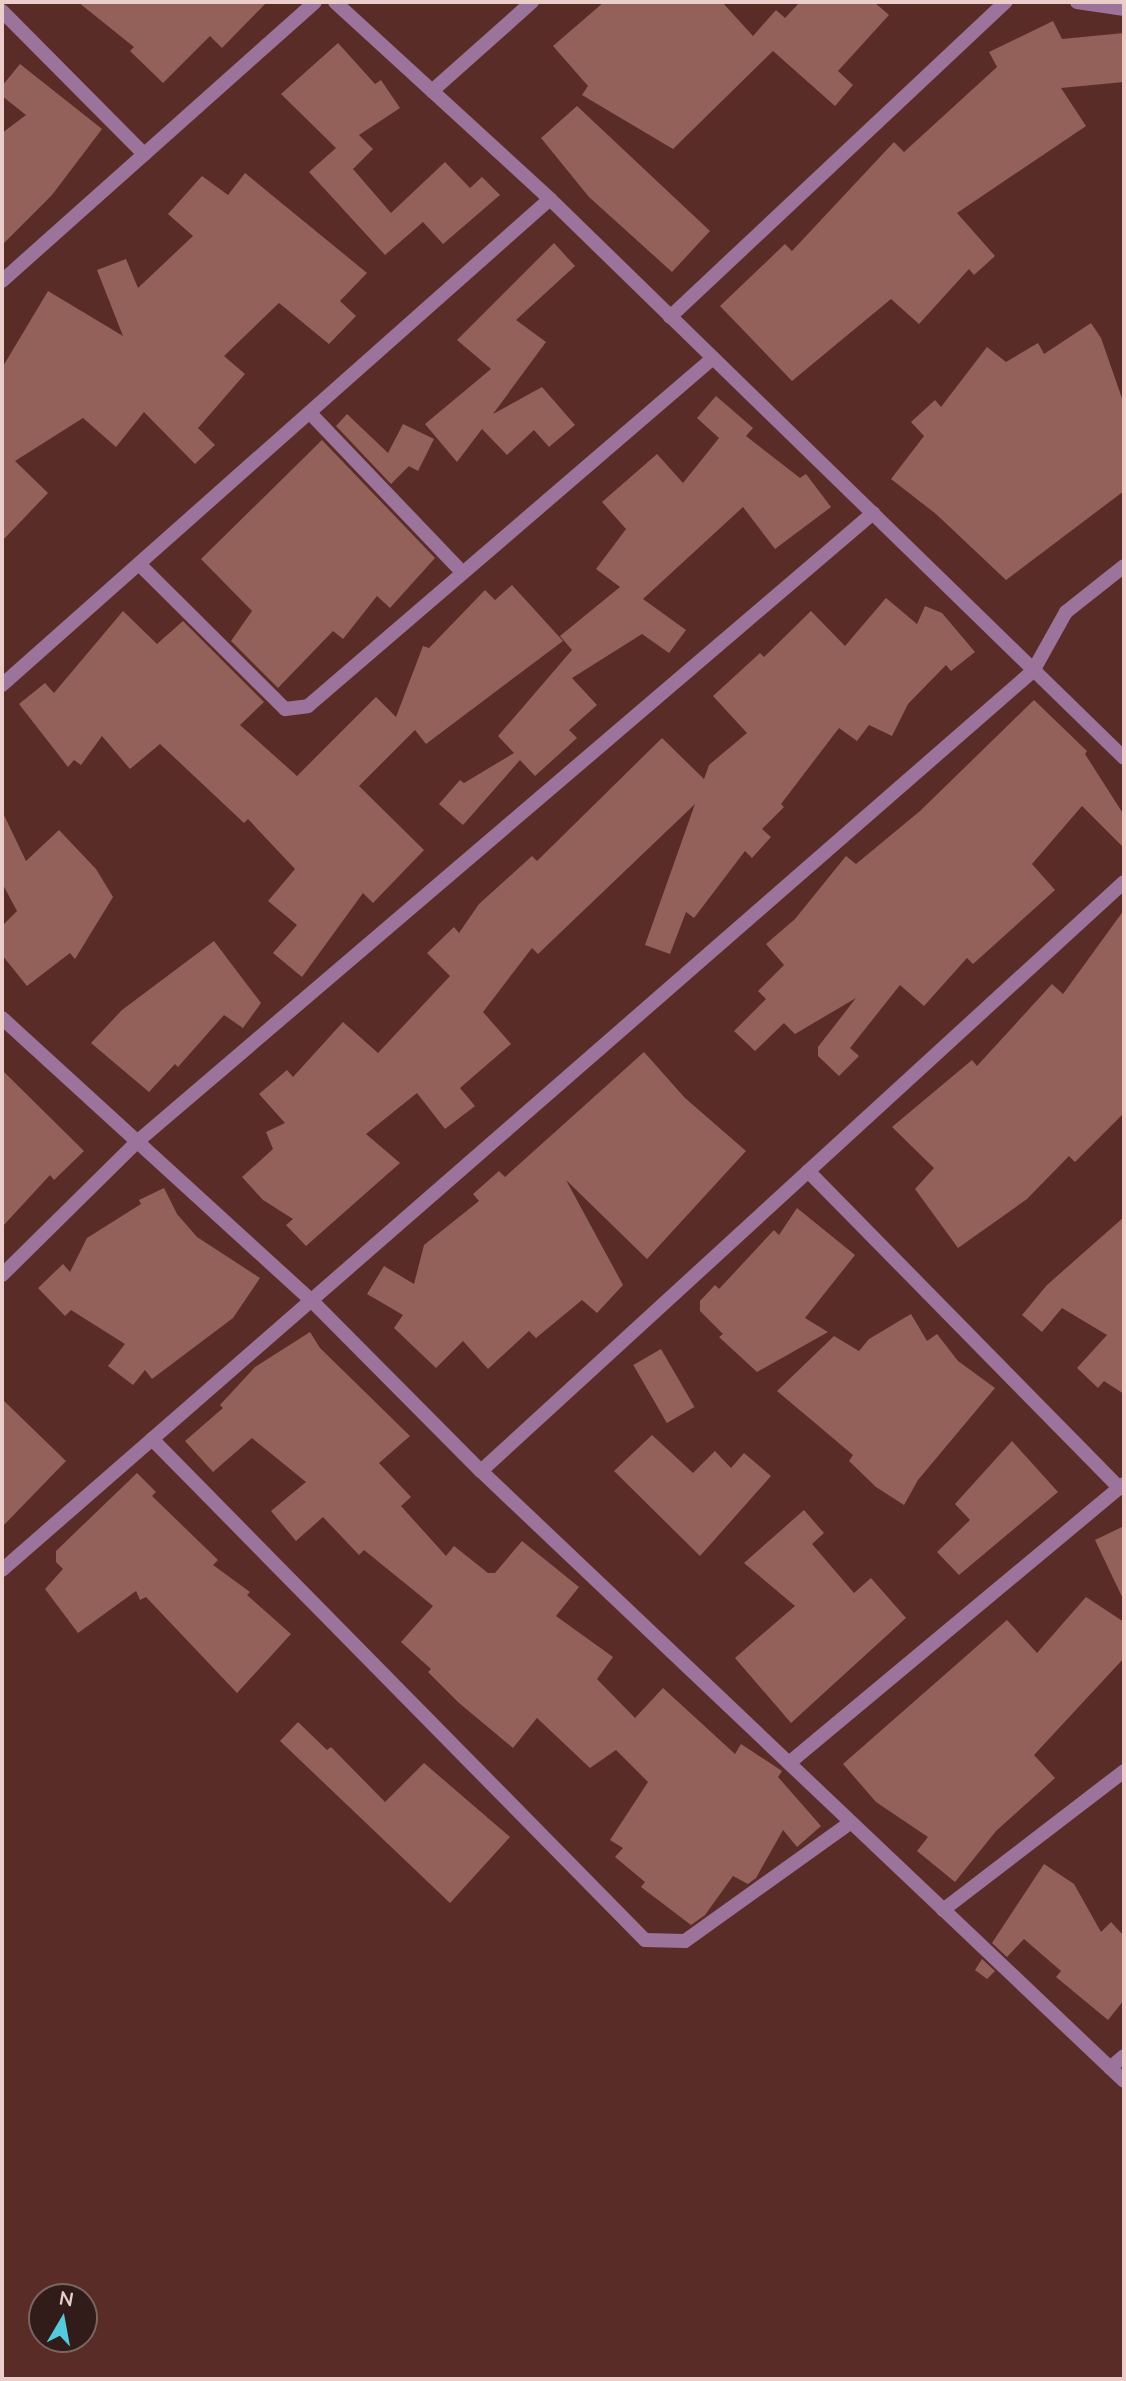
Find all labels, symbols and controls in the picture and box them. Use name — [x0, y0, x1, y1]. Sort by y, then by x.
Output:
north arrow — [28, 2283, 98, 2353]
text: N — [57, 2285, 76, 2313]

